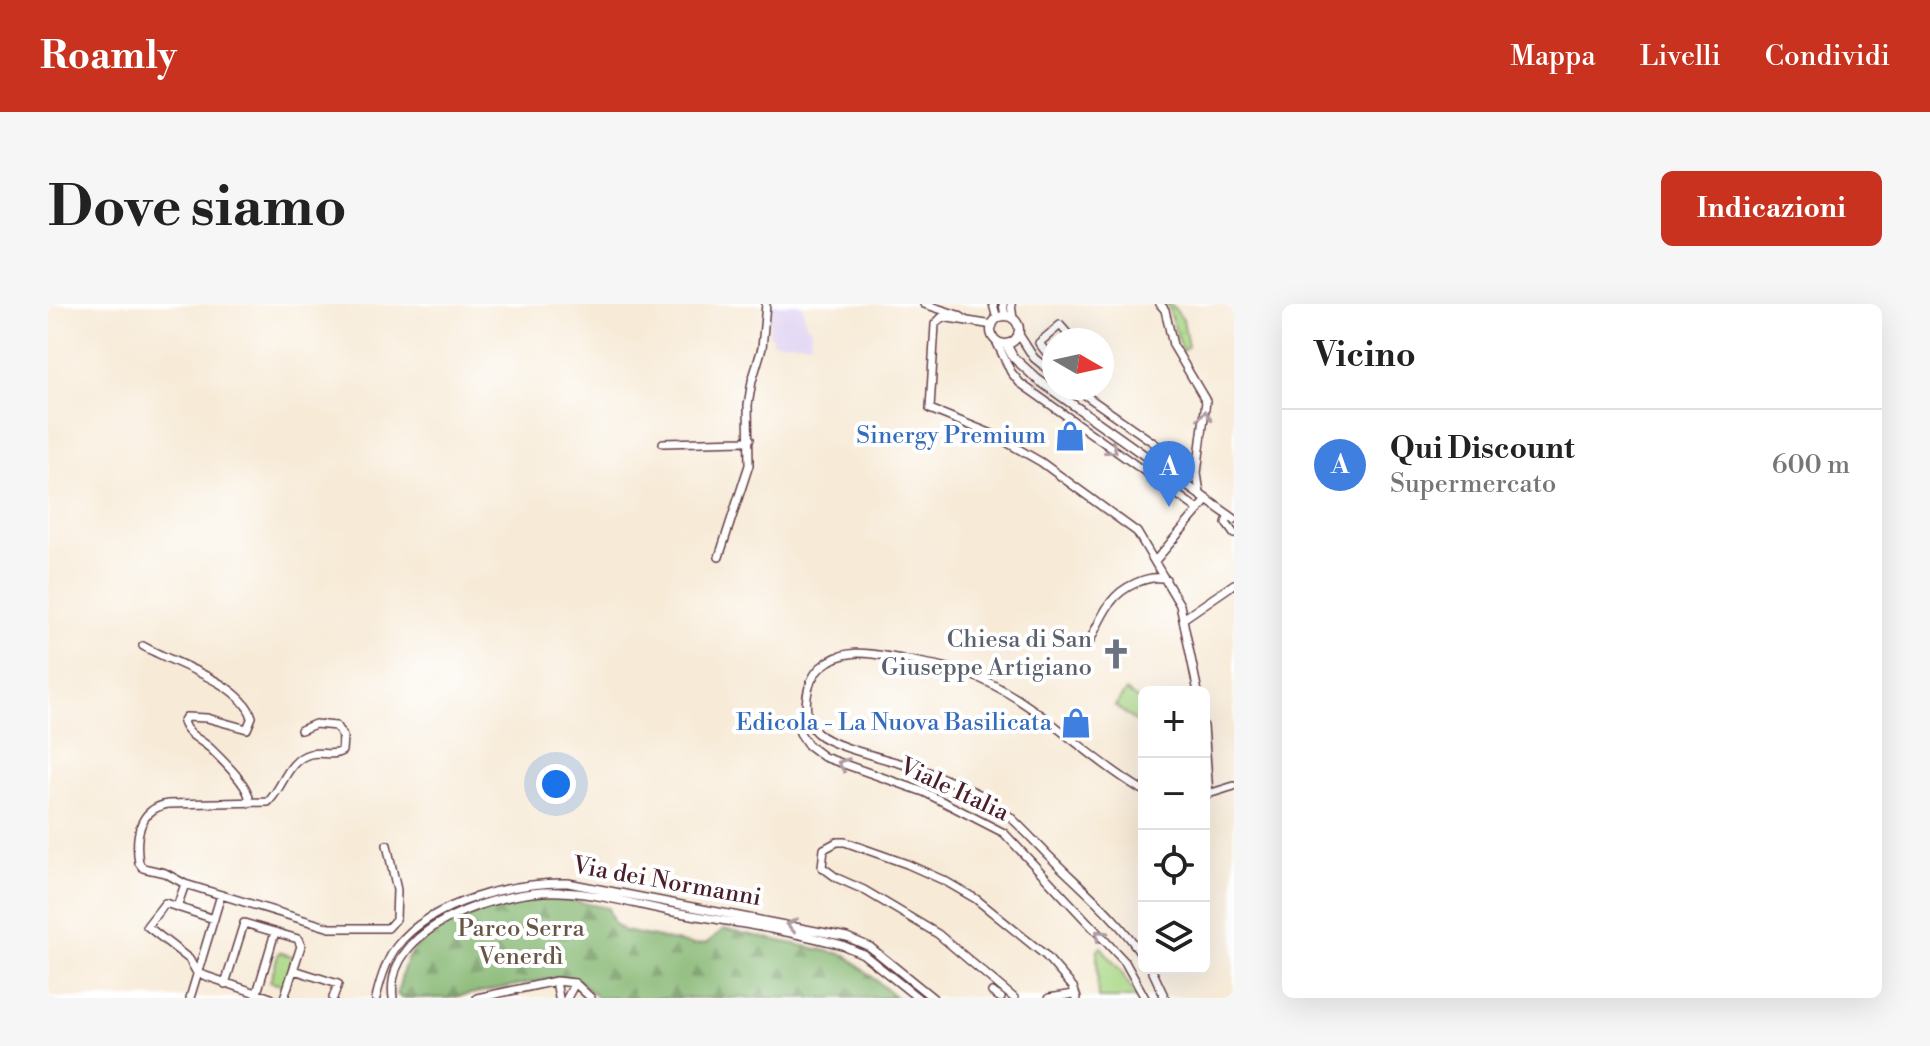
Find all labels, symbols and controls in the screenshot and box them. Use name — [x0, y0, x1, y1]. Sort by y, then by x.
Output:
text: Roamly — [40, 33, 177, 80]
text: Mappa — [1510, 39, 1596, 74]
text: Livelli — [1640, 39, 1721, 74]
text: Condividi — [1765, 39, 1890, 74]
button: Indicazioni — [1661, 171, 1882, 246]
text: Dove siamo — [48, 173, 347, 243]
north arrow — [1042, 328, 1114, 400]
text: Vicino — [1314, 335, 1416, 377]
one-way arrow — [1196, 410, 1213, 423]
shop icon: Sinergy Premium — [1053, 419, 1087, 453]
place label: Sinergy Premium — [856, 421, 1046, 451]
text: Qui Discount — [1390, 430, 1575, 468]
one-way arrow — [1104, 439, 1118, 454]
pin: A — [1143, 441, 1195, 507]
text: A — [1331, 449, 1349, 481]
text: 600 m — [1772, 449, 1850, 481]
text: Supermercato — [1390, 468, 1556, 500]
place label: Chiesa di San Giuseppe Artigiano — [881, 625, 1092, 683]
church icon: Chiesa di San Giuseppe Artigiano — [1099, 637, 1133, 671]
map controls — [1138, 686, 1210, 974]
button: + — [1138, 686, 1210, 758]
shop icon: Edicola - La Nuova Basilicata — [1059, 706, 1093, 740]
place label: Edicola - La Nuova Basilicata — [736, 708, 1053, 738]
street label: Viale Italia — [894, 751, 1014, 829]
one-way arrow — [836, 757, 850, 774]
button: − — [1138, 758, 1210, 830]
your location — [536, 764, 576, 804]
button: locate — [1138, 830, 1210, 902]
street label: Via dei Normanni — [569, 850, 764, 913]
button: layers — [1138, 902, 1210, 974]
park label: Parco Serra Venerdì — [457, 914, 585, 972]
one-way arrow — [786, 917, 799, 934]
one-way arrow — [1094, 930, 1109, 944]

